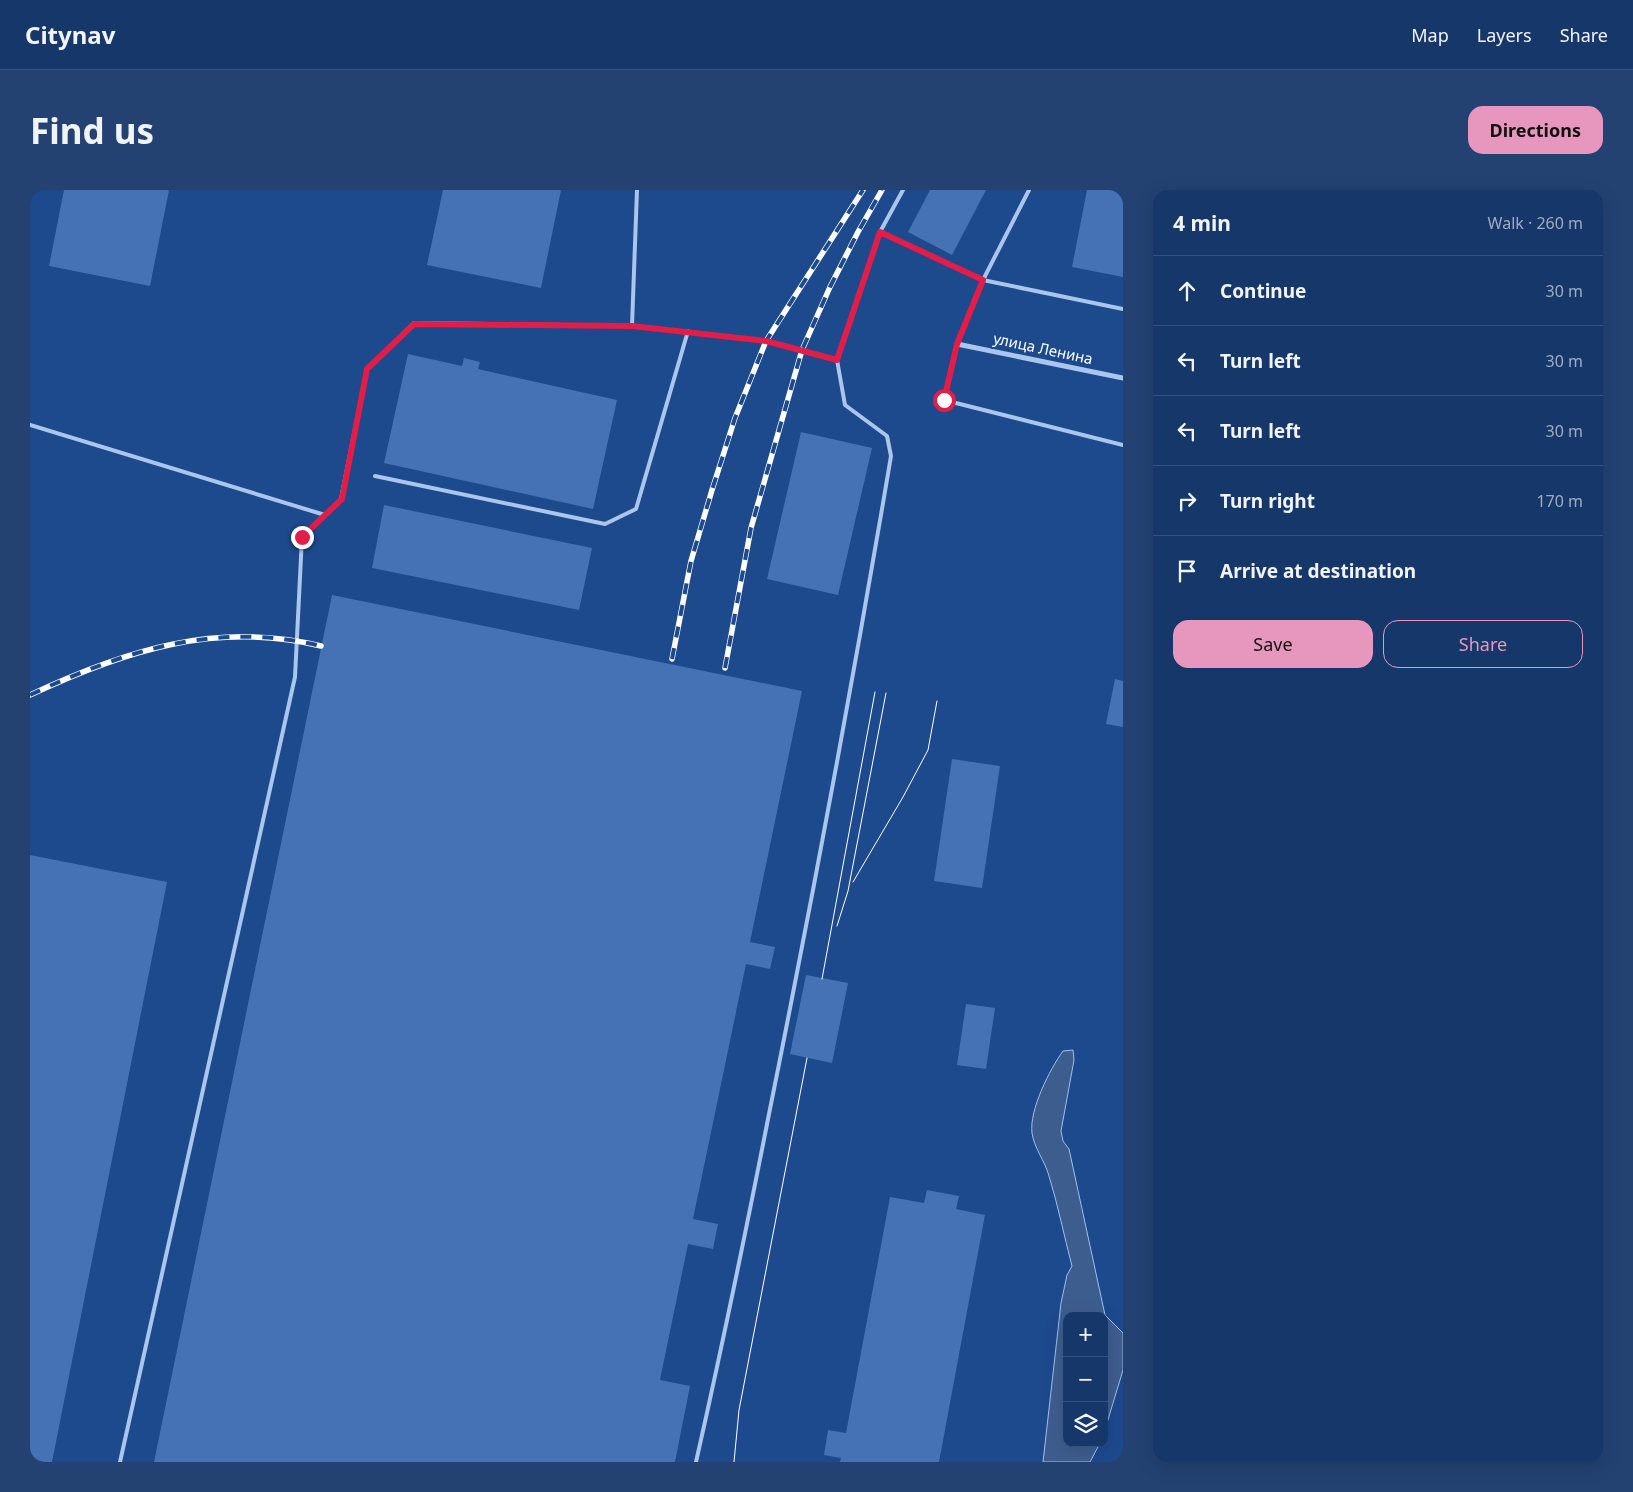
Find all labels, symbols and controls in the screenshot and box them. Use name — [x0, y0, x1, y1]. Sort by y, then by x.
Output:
text: Citynav — [25, 18, 115, 51]
text: Map — [1411, 23, 1449, 47]
text: Layers — [1477, 23, 1532, 47]
text: Share — [1560, 23, 1608, 47]
button: Directions — [1468, 106, 1603, 154]
text: Find us — [30, 107, 154, 154]
text: 4 min — [1173, 209, 1231, 237]
text: Walk · 260 m — [1488, 212, 1583, 234]
icon: ahead — [1173, 277, 1201, 305]
text: Continue — [1220, 278, 1306, 304]
text: 30 m — [1546, 280, 1583, 302]
street label: улица Ленина — [992, 328, 1095, 368]
icon: left — [1173, 347, 1201, 375]
text: Turn left — [1220, 348, 1301, 374]
text: 30 m — [1546, 350, 1583, 372]
route start — [933, 389, 956, 412]
icon: left — [1173, 417, 1201, 445]
text: Turn left — [1220, 418, 1301, 444]
text: 30 m — [1546, 420, 1583, 442]
icon: right — [1173, 487, 1201, 515]
text: Turn right — [1220, 488, 1315, 514]
text: 170 m — [1536, 490, 1583, 512]
route end — [291, 526, 314, 549]
icon: arrive — [1173, 557, 1201, 585]
text: Arrive at destination — [1220, 558, 1416, 584]
button: Save — [1173, 620, 1373, 668]
button: Share — [1383, 620, 1583, 668]
map controls — [1063, 1312, 1108, 1447]
button: + — [1063, 1312, 1108, 1357]
button: − — [1063, 1357, 1108, 1402]
button: layers — [1063, 1402, 1108, 1447]

